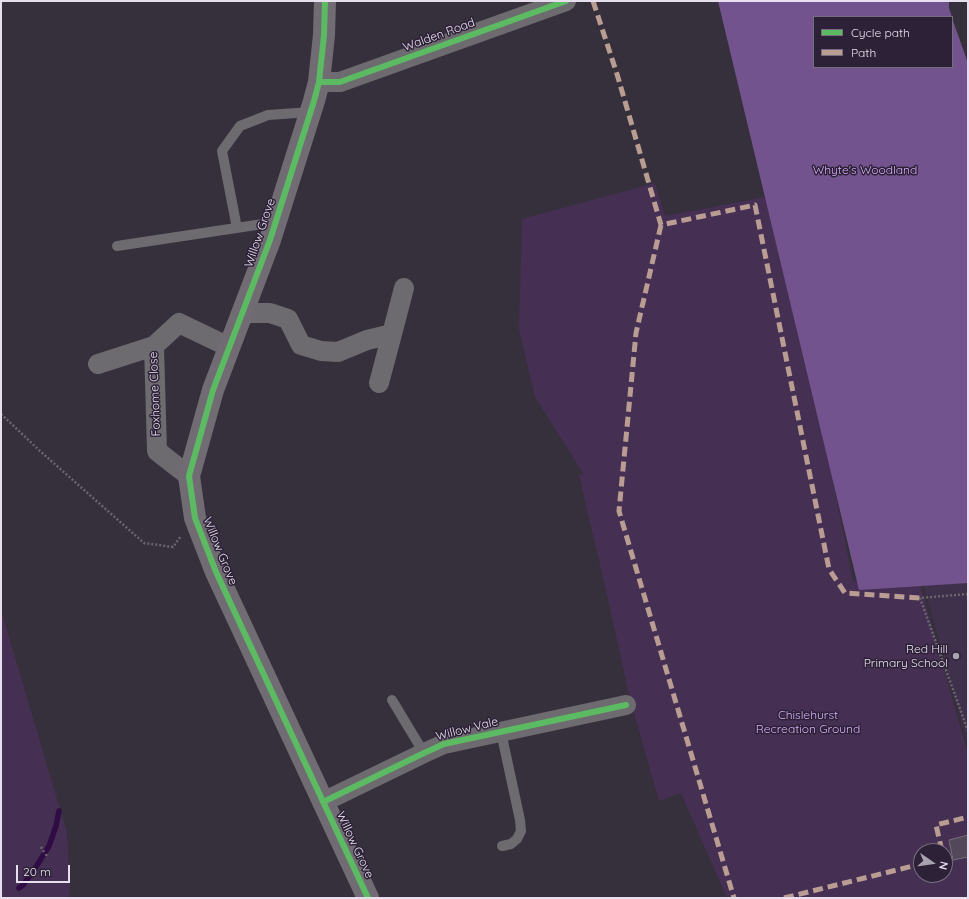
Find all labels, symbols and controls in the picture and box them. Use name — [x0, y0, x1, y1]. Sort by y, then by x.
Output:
street label: Walden Road — [401, 15, 477, 55]
legend — [813, 16, 953, 68]
text: Cycle path — [851, 25, 910, 40]
text: Path — [851, 45, 876, 60]
park label: Whyte's Woodland — [813, 163, 917, 177]
street label: Willow Grove — [241, 197, 279, 269]
street label: Foxhome Close — [146, 351, 164, 437]
street label: Willow Grove — [200, 515, 240, 587]
place label: Red Hill Primary School — [864, 642, 948, 670]
marker: Red Hill Primary School — [951, 651, 961, 661]
park label: Chislehurst Recreation Ground — [756, 708, 860, 736]
street label: Willow Vale — [434, 714, 500, 744]
street label: Willow Grove — [333, 809, 377, 881]
north arrow — [913, 843, 953, 883]
scale bar — [18, 857, 72, 883]
text: N — [936, 860, 951, 871]
text: 20 m — [23, 864, 51, 879]

